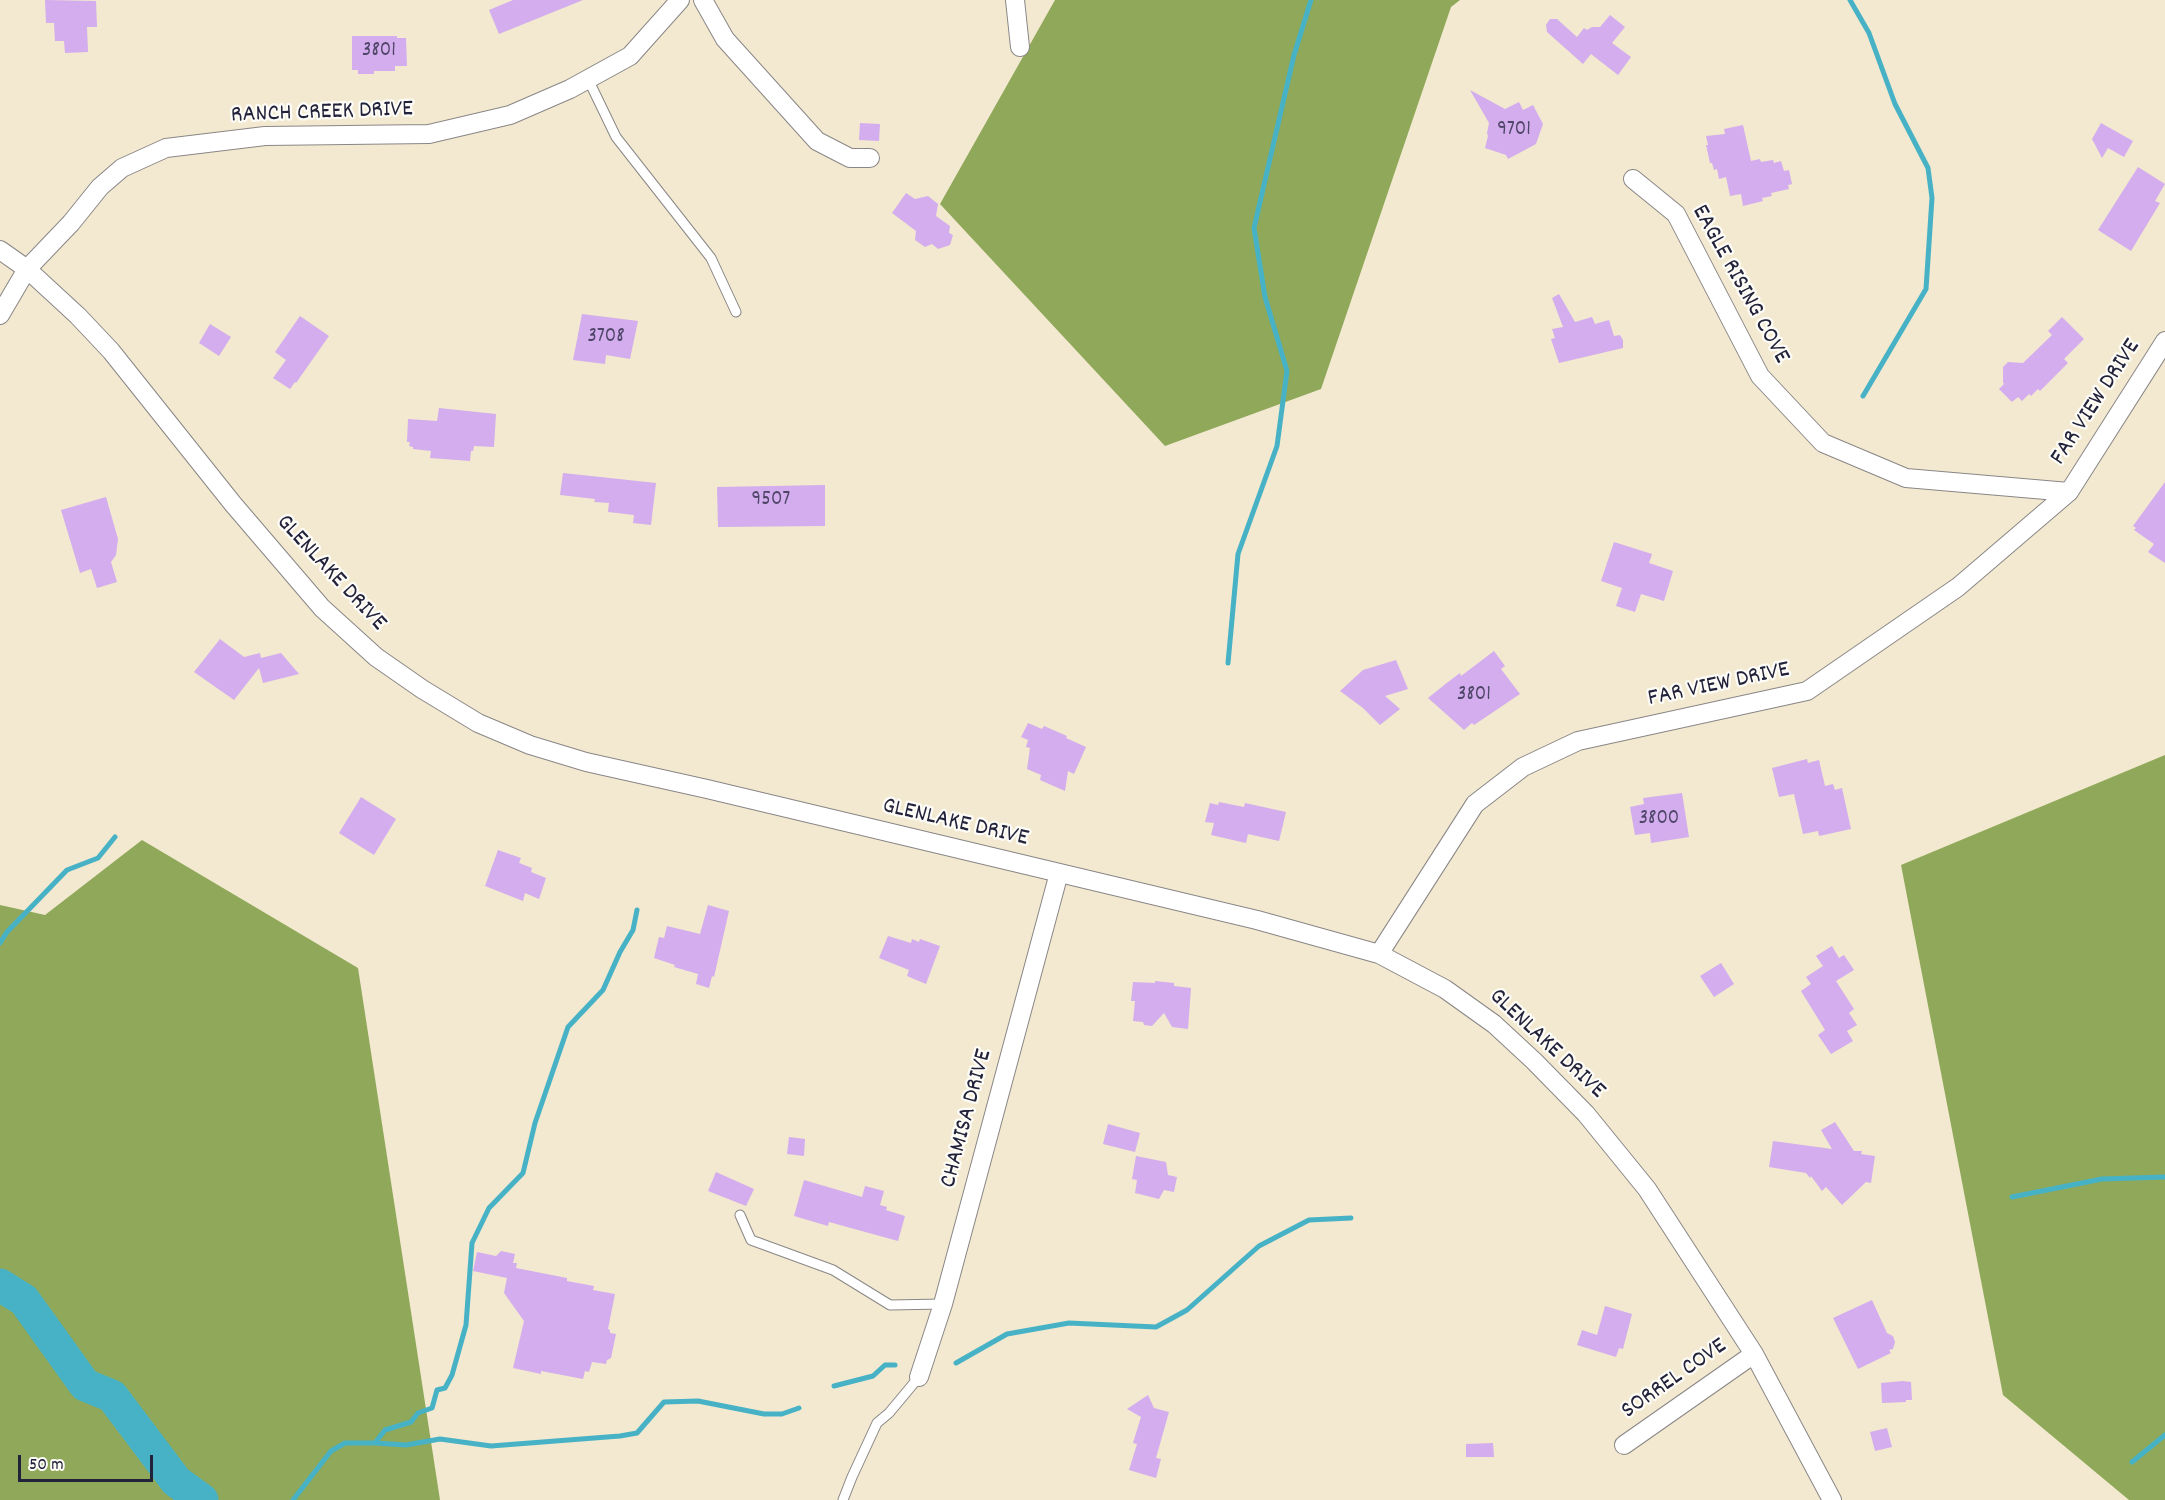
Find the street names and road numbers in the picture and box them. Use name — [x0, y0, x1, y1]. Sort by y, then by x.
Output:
street label: RANCH CREEK DRIVE — [230, 96, 414, 132]
street label: EAGLE RISING COVE — [1683, 201, 1795, 369]
street label: FAR VIEW DRIVE — [2046, 335, 2148, 471]
street label: GLENLAKE DRIVE — [269, 510, 391, 638]
street label: FAR VIEW DRIVE — [1646, 657, 1792, 715]
street label: GLENLAKE DRIVE — [879, 793, 1031, 855]
street label: GLENLAKE DRIVE — [1482, 984, 1610, 1106]
street label: CHAMISA DRIVE — [936, 1047, 1000, 1191]
street label: SORREL COVE — [1617, 1333, 1733, 1427]

